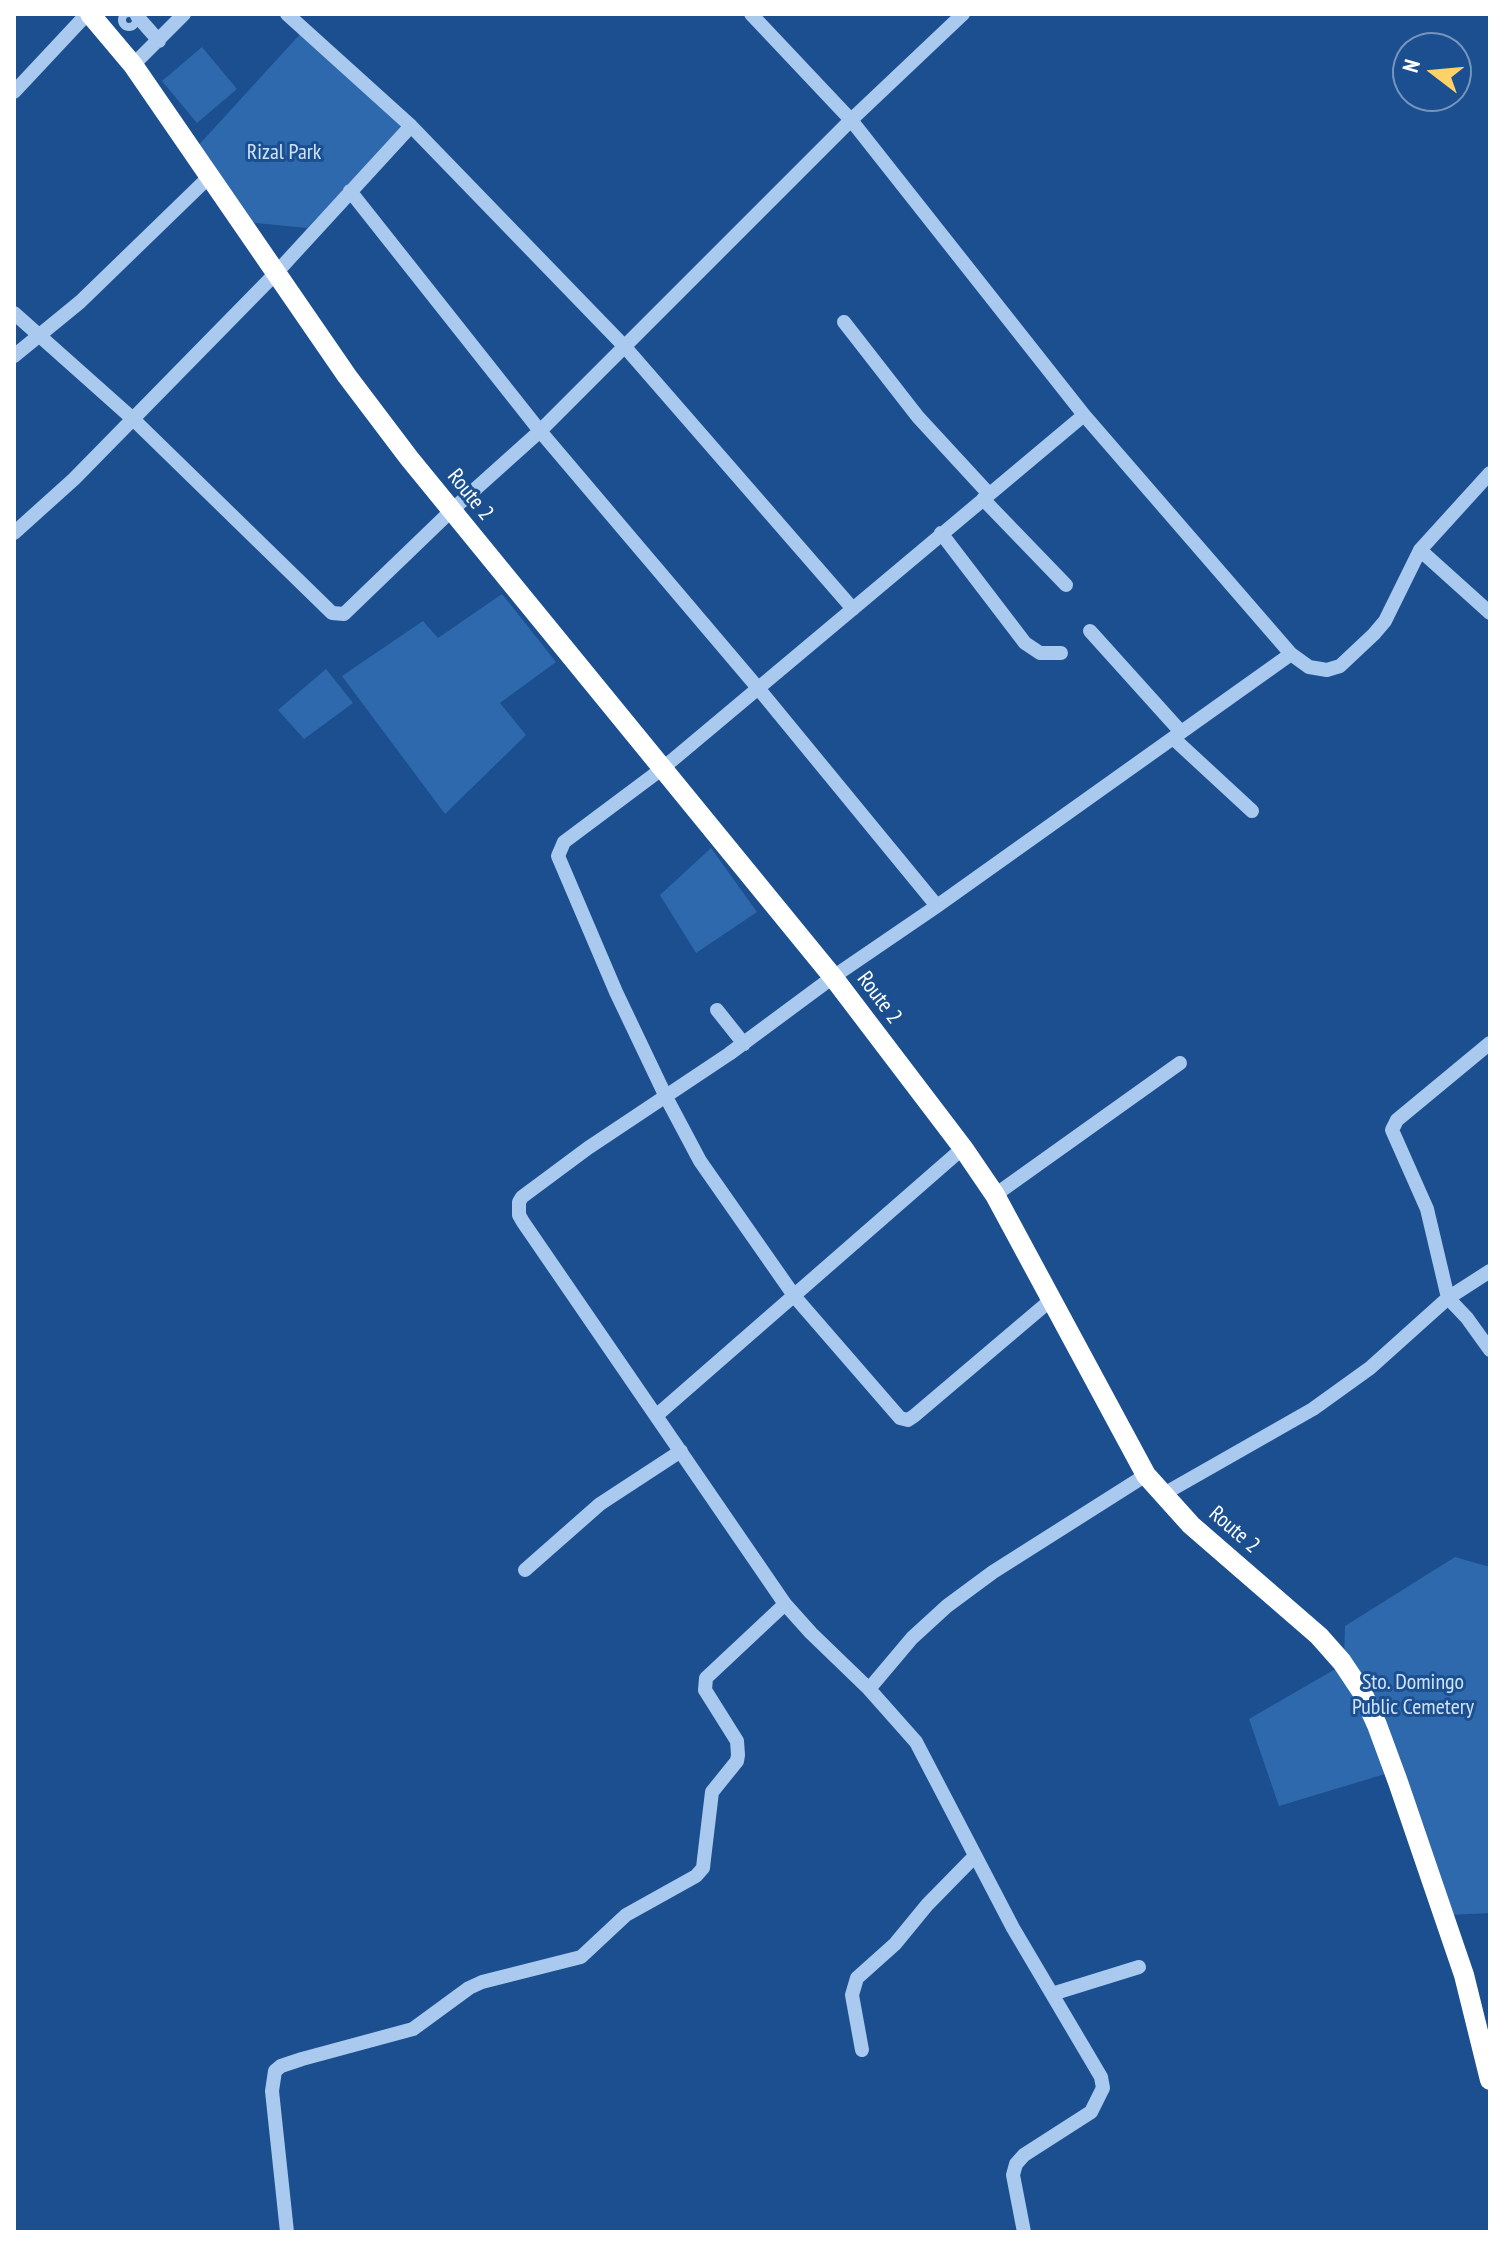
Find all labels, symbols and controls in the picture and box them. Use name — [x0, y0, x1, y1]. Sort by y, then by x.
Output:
north arrow — [1392, 32, 1472, 112]
text: N — [1396, 56, 1426, 76]
park label: Rizal Park — [247, 140, 321, 166]
street label: Route 2 — [441, 464, 499, 526]
street label: Route 2 — [851, 967, 907, 1029]
street label: Route 2 — [1203, 1501, 1265, 1559]
park label: Sto. Domingo Public Cemetery — [1352, 1670, 1474, 1722]

